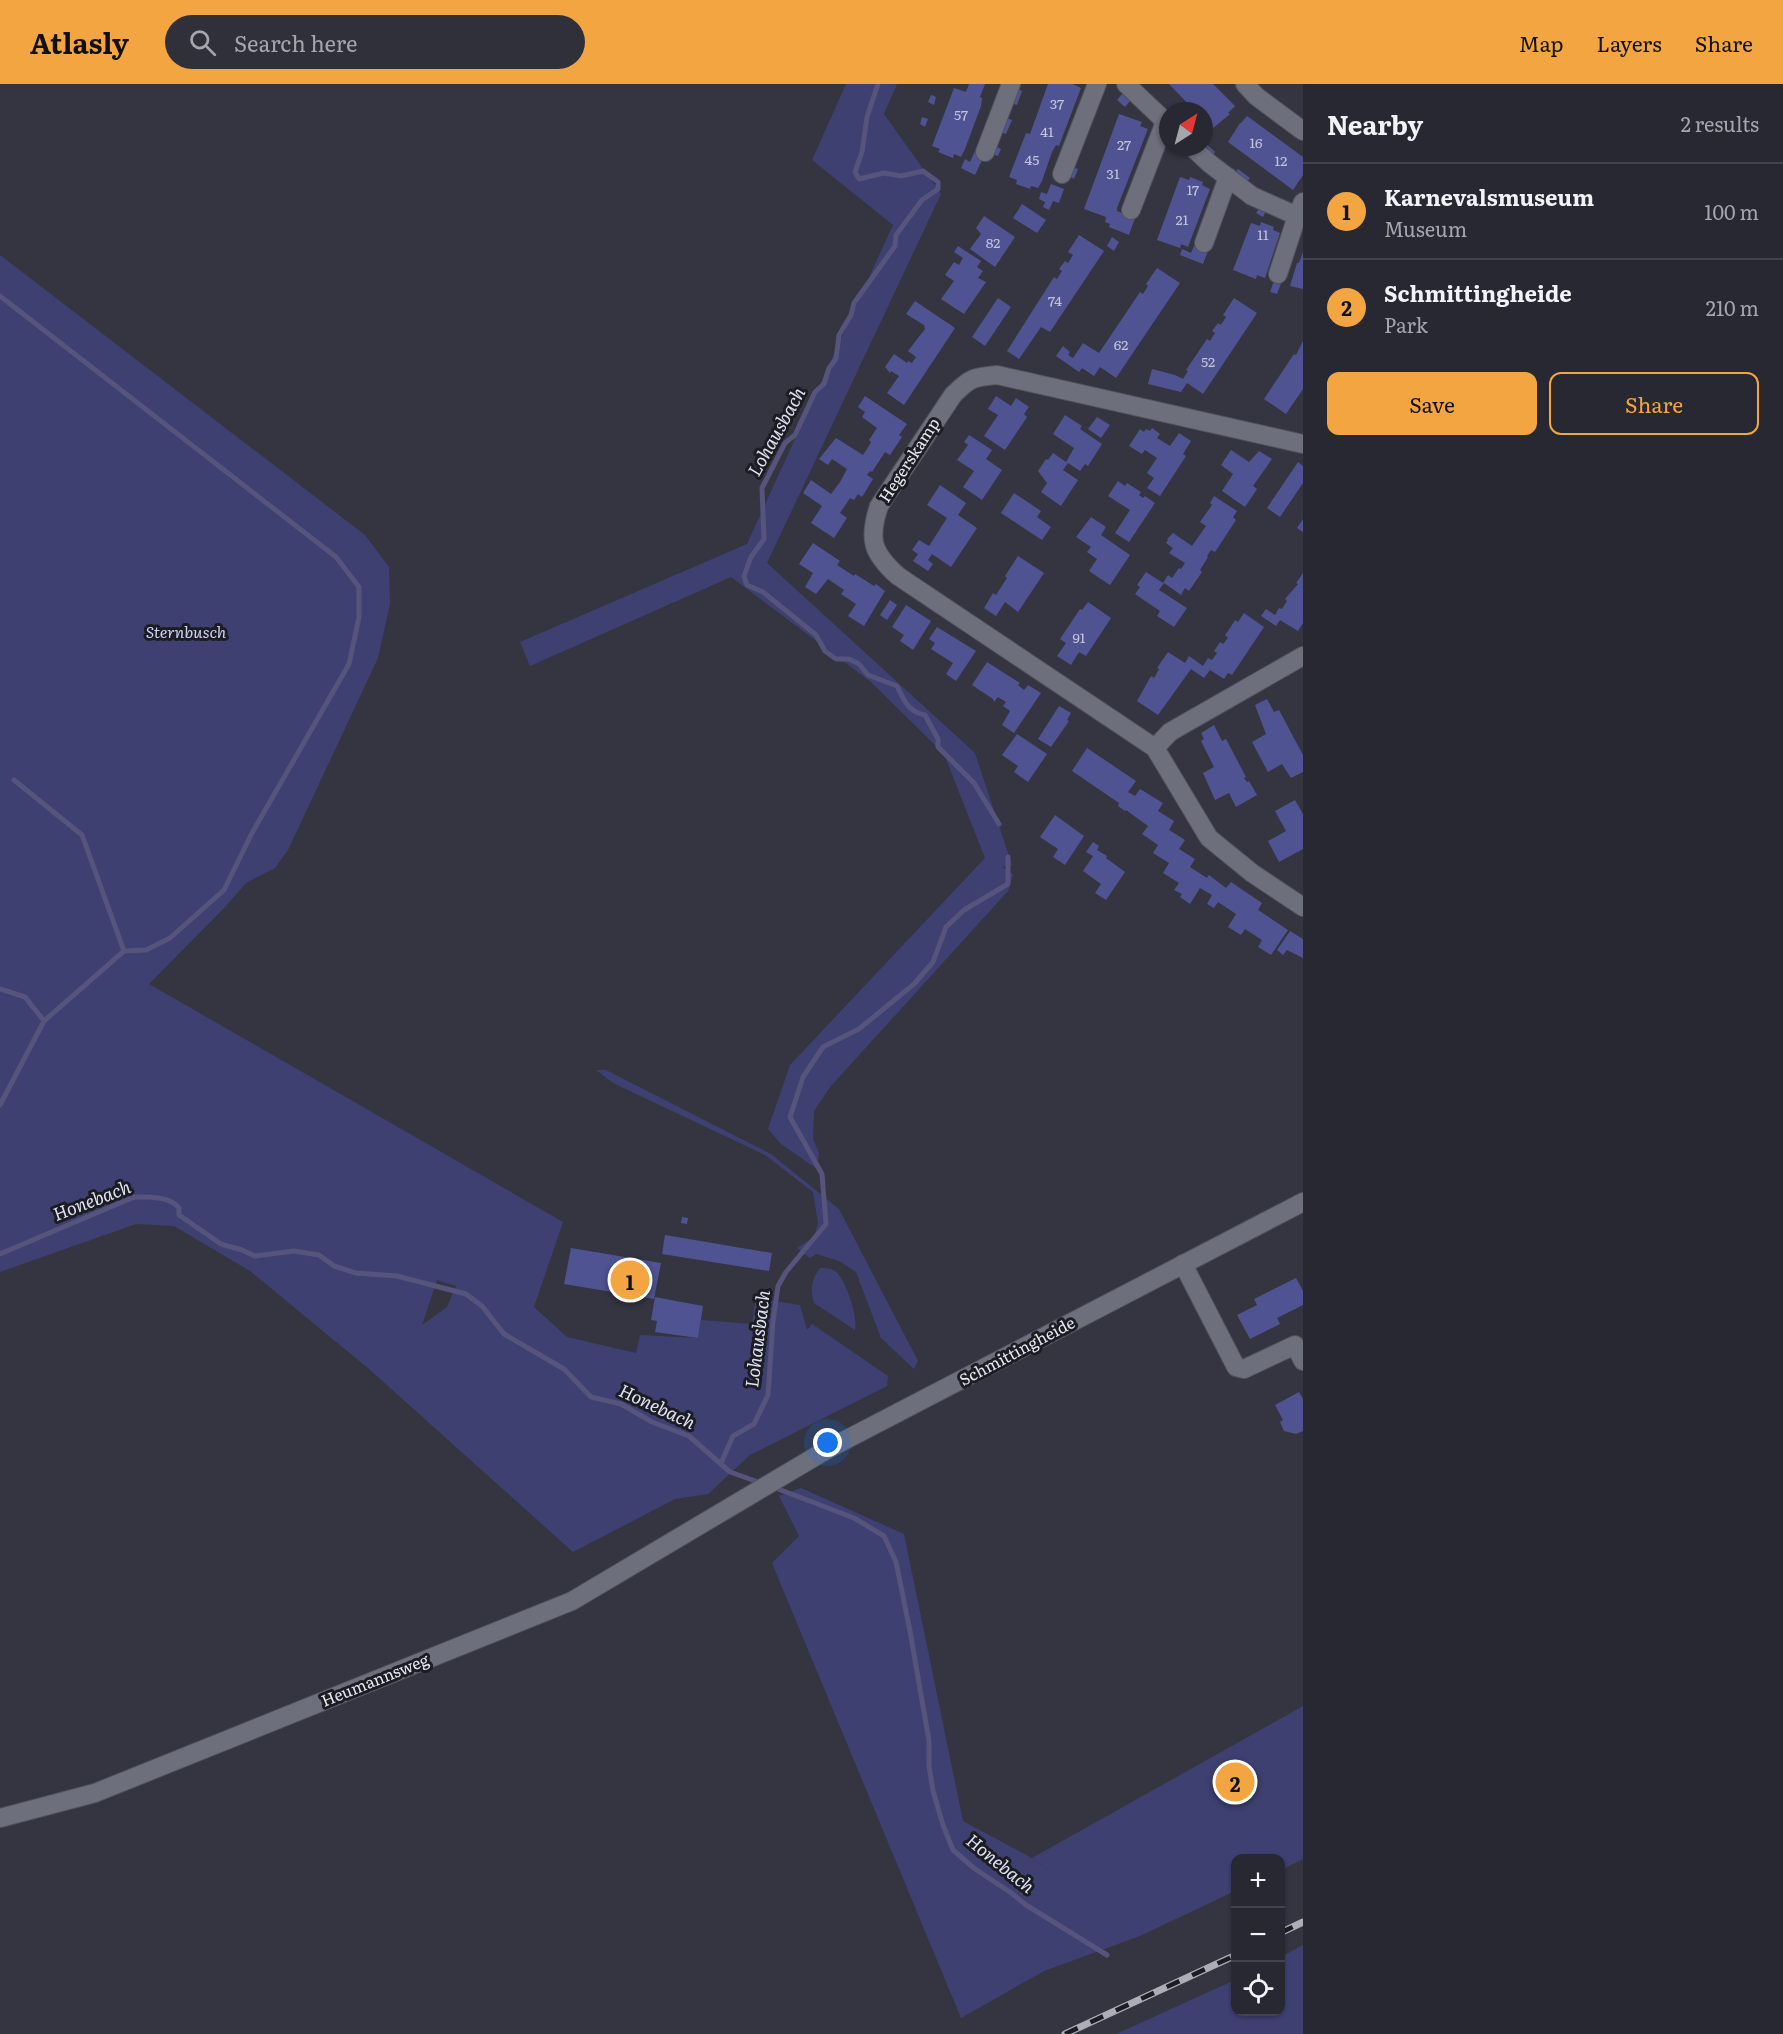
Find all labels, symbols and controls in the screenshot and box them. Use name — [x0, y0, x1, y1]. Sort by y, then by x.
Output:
search box — [165, 15, 585, 69]
text: Atlasly — [30, 21, 129, 63]
icon: search — [186, 26, 219, 59]
text: Search here — [234, 26, 357, 59]
text: Map — [1519, 27, 1564, 58]
text: Layers — [1597, 27, 1662, 58]
text: Share — [1695, 27, 1753, 58]
house number: 37 — [1050, 93, 1064, 113]
north arrow — [1159, 102, 1213, 156]
house number: 57 — [954, 104, 968, 124]
text: Nearby — [1327, 104, 1423, 143]
text: 2 results — [1681, 108, 1759, 138]
house number: 41 — [1040, 121, 1054, 141]
house number: 16 — [1249, 132, 1263, 152]
house number: 27 — [1117, 134, 1131, 154]
house number: 45 — [1025, 149, 1039, 169]
house number: 12 — [1275, 150, 1287, 170]
house number: 31 — [1106, 163, 1120, 183]
house number: 17 — [1187, 179, 1199, 199]
text: Karnevalsmuseum — [1384, 180, 1594, 213]
text: 1 — [1342, 196, 1351, 226]
text: 100 m — [1704, 196, 1759, 226]
house number: 21 — [1176, 209, 1189, 229]
text: Museum — [1384, 213, 1467, 243]
house number: 11 — [1257, 224, 1269, 244]
house number: 82 — [986, 232, 1000, 252]
text: Schmittingheide — [1384, 276, 1572, 309]
house number: 74 — [1048, 290, 1062, 310]
text: 2 — [1341, 292, 1352, 322]
text: 210 m — [1706, 292, 1759, 322]
text: Park — [1384, 309, 1428, 339]
house number: 62 — [1114, 334, 1128, 354]
house number: 52 — [1201, 351, 1215, 371]
button: Save — [1327, 372, 1537, 435]
button: Share — [1549, 372, 1759, 435]
water label: Lohausbach — [740, 382, 811, 481]
street label: Hegerskamp — [872, 412, 945, 506]
park label: Sternbusch — [146, 619, 227, 643]
house number: 91 — [1072, 627, 1086, 647]
water label: Honebach — [49, 1172, 135, 1227]
pin: 1 — [610, 1258, 650, 1302]
water label: Lohausbach — [737, 1288, 776, 1389]
street label: Schmittingheide — [954, 1309, 1079, 1391]
water label: Honebach — [615, 1376, 701, 1435]
your location — [813, 1428, 842, 1457]
street label: Heumannsweg — [317, 1646, 432, 1712]
pin: 2 — [1216, 1760, 1254, 1804]
water label: Honebach — [961, 1827, 1041, 1899]
map controls — [1231, 1854, 1285, 2016]
button: + — [1231, 1854, 1285, 1908]
button: − — [1231, 1908, 1285, 1962]
button: locate — [1231, 1962, 1285, 2016]

